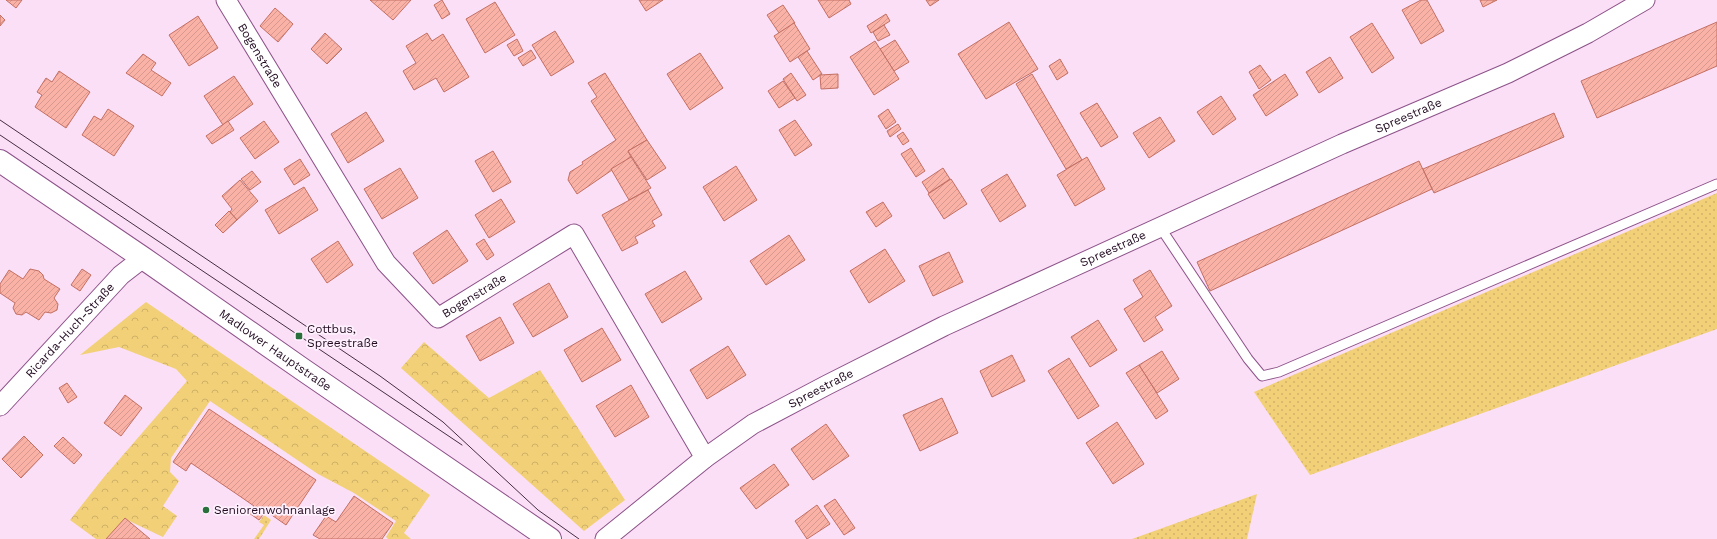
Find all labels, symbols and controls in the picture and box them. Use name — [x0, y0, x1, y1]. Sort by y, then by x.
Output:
street label: Bogenstraße — [235, 21, 285, 90]
street label: Spreestraße — [1373, 95, 1444, 136]
street label: Spreestraße — [1078, 228, 1148, 270]
street label: Bogenstraße — [439, 271, 509, 321]
street label: Ricarda-Huch-Straße — [23, 280, 117, 381]
street label: Madlower Hauptstraße — [217, 306, 334, 394]
place label: Cottbus, Spreestraße — [307, 322, 378, 350]
marker: Cottbus, Spreestraße — [294, 331, 304, 341]
street label: Spreestraße — [786, 366, 856, 411]
place label: Seniorenwohnanlage — [214, 503, 335, 517]
marker: Seniorenwohnanlage — [201, 505, 211, 515]

